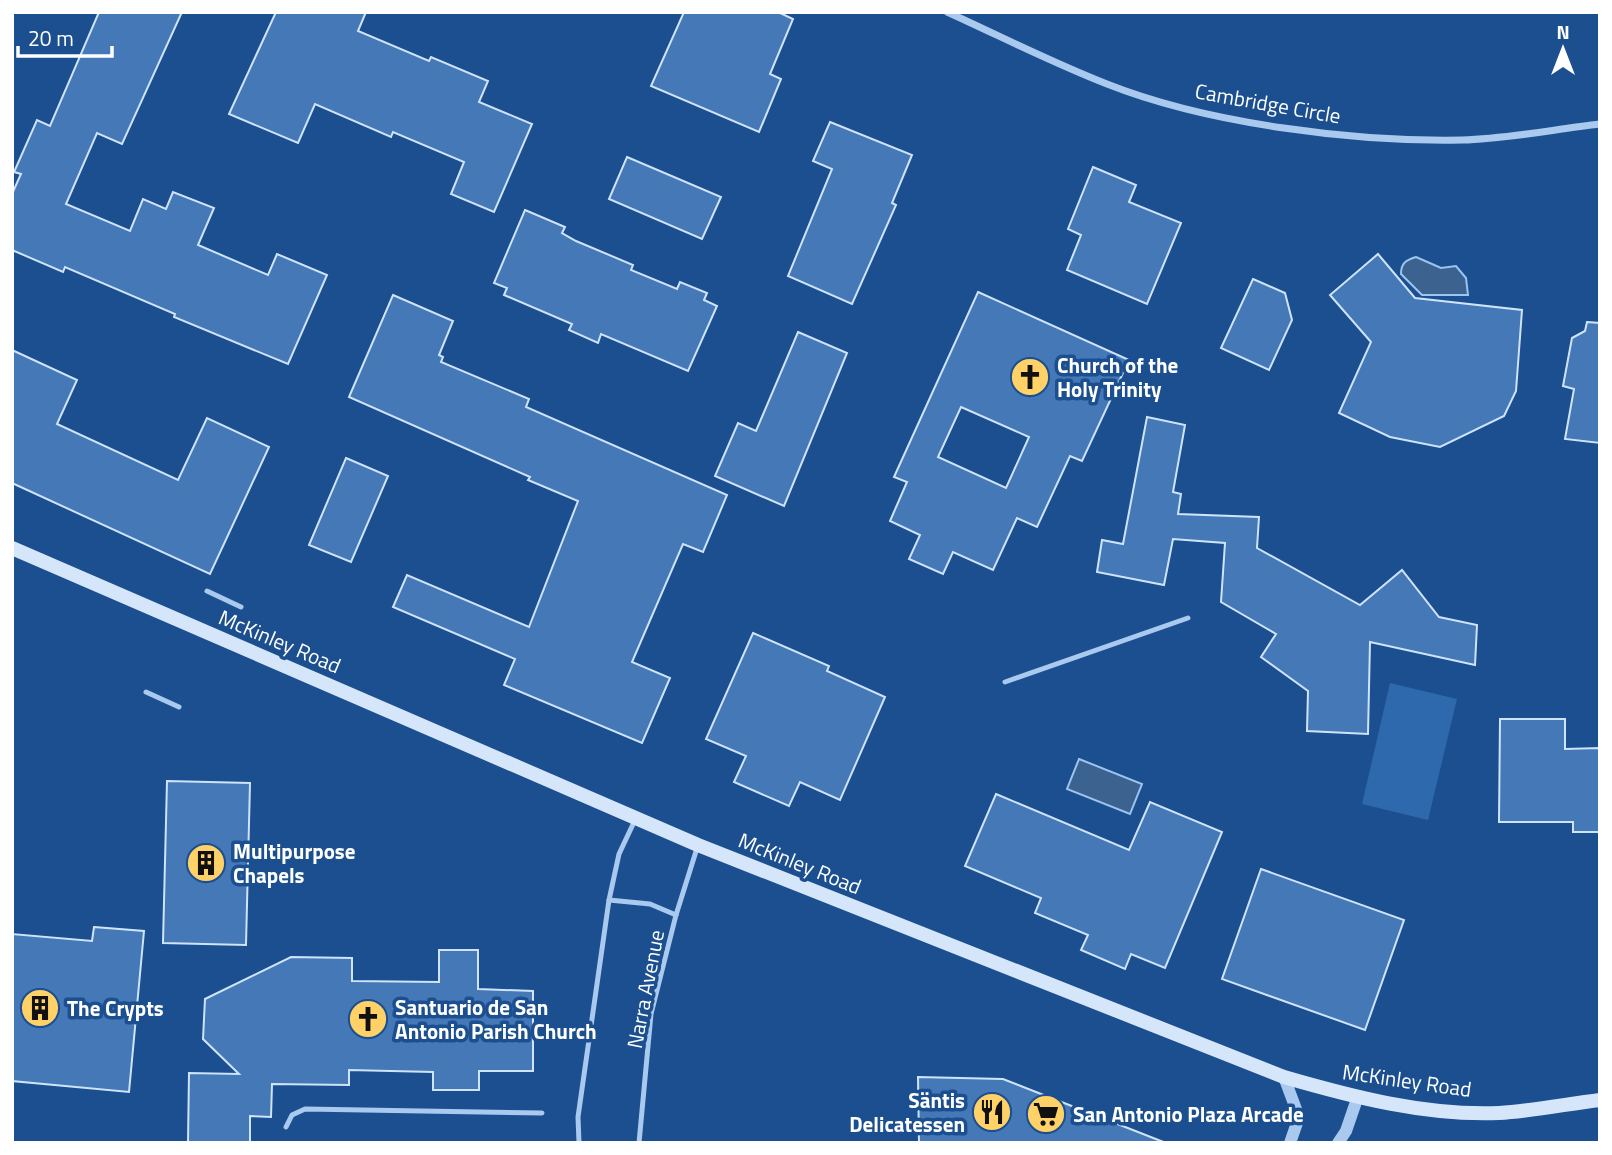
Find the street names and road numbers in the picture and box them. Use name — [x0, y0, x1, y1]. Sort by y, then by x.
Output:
street label: Cambridge Circle — [1193, 74, 1343, 132]
street label: McKinley Road — [214, 601, 346, 681]
street label: McKinley Road — [734, 824, 866, 902]
street label: Narra Avenue — [618, 927, 672, 1051]
street label: McKinley Road — [1340, 1055, 1474, 1105]

